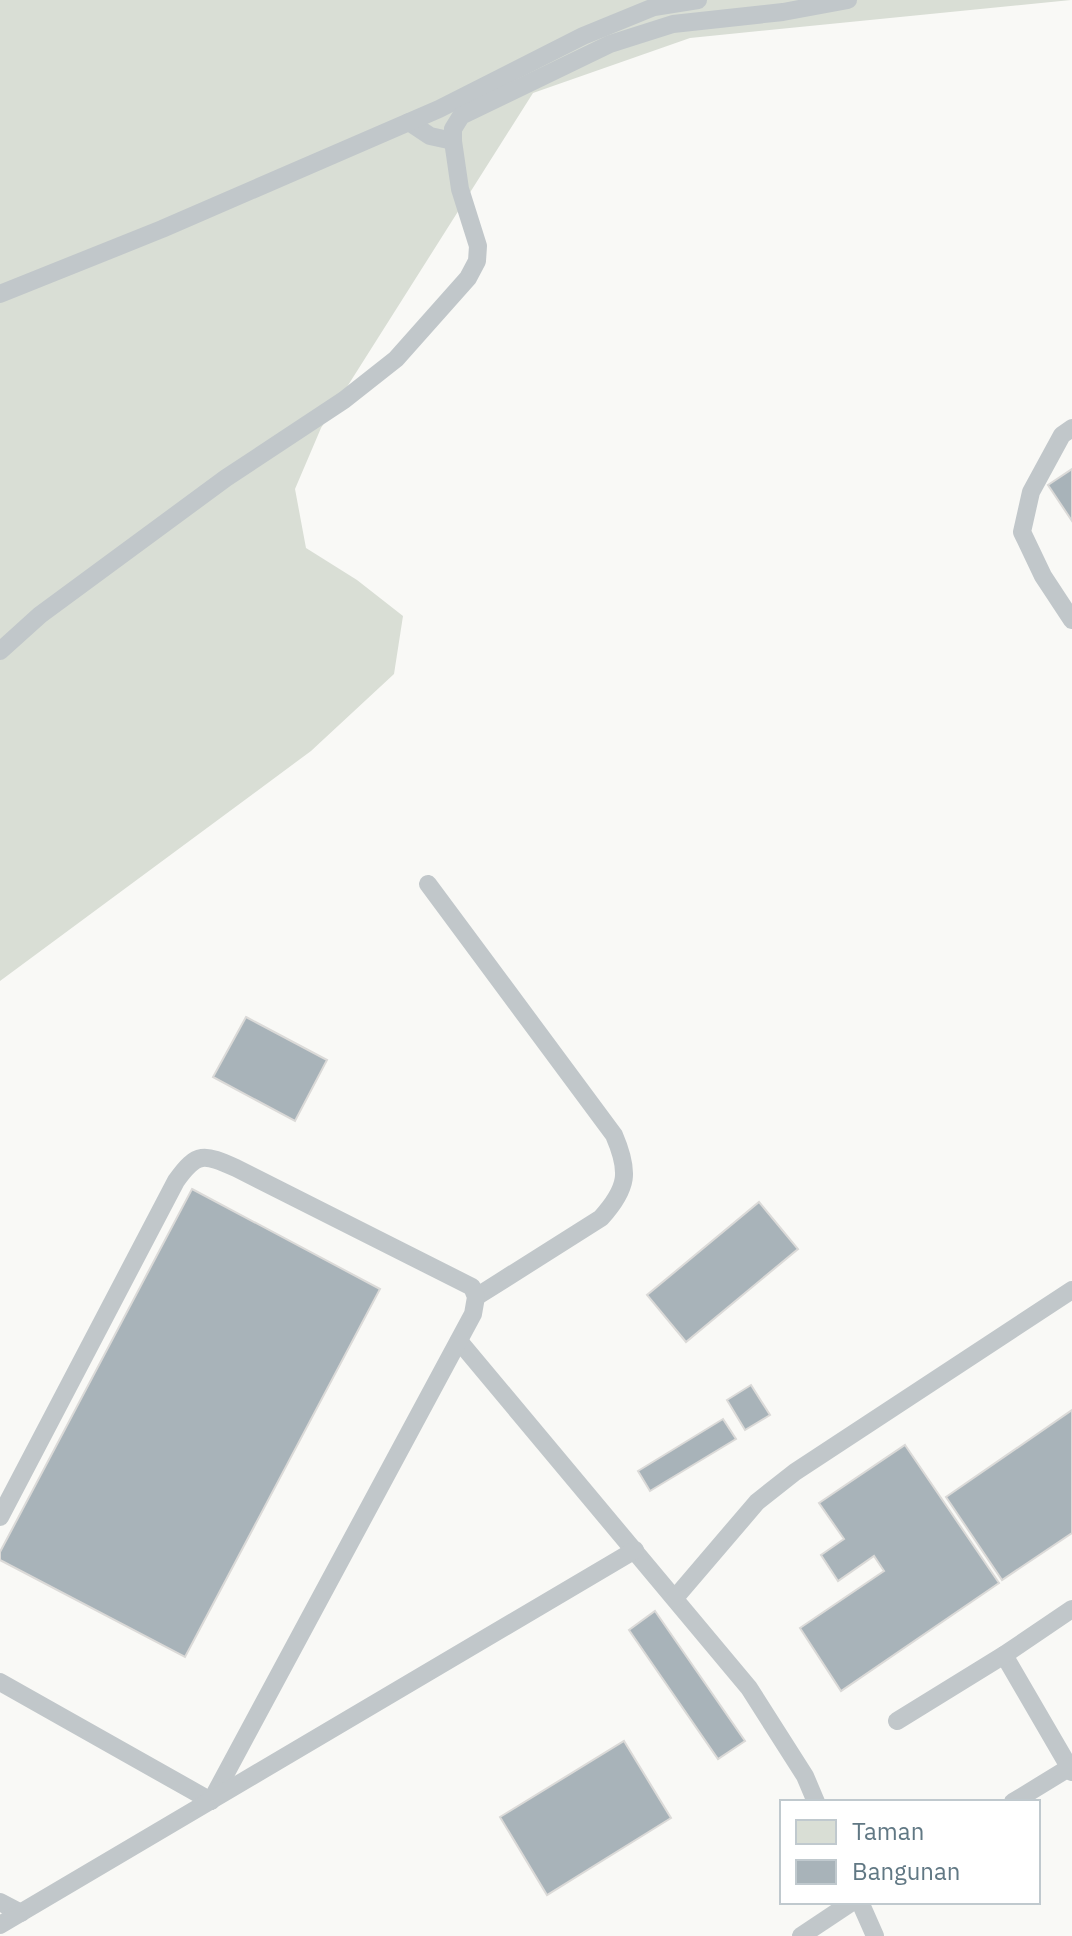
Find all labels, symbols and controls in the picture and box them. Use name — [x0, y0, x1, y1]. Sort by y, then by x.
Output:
legend — [780, 1800, 1040, 1904]
text: Taman — [852, 1815, 924, 1847]
text: Bangunan — [852, 1855, 960, 1887]

